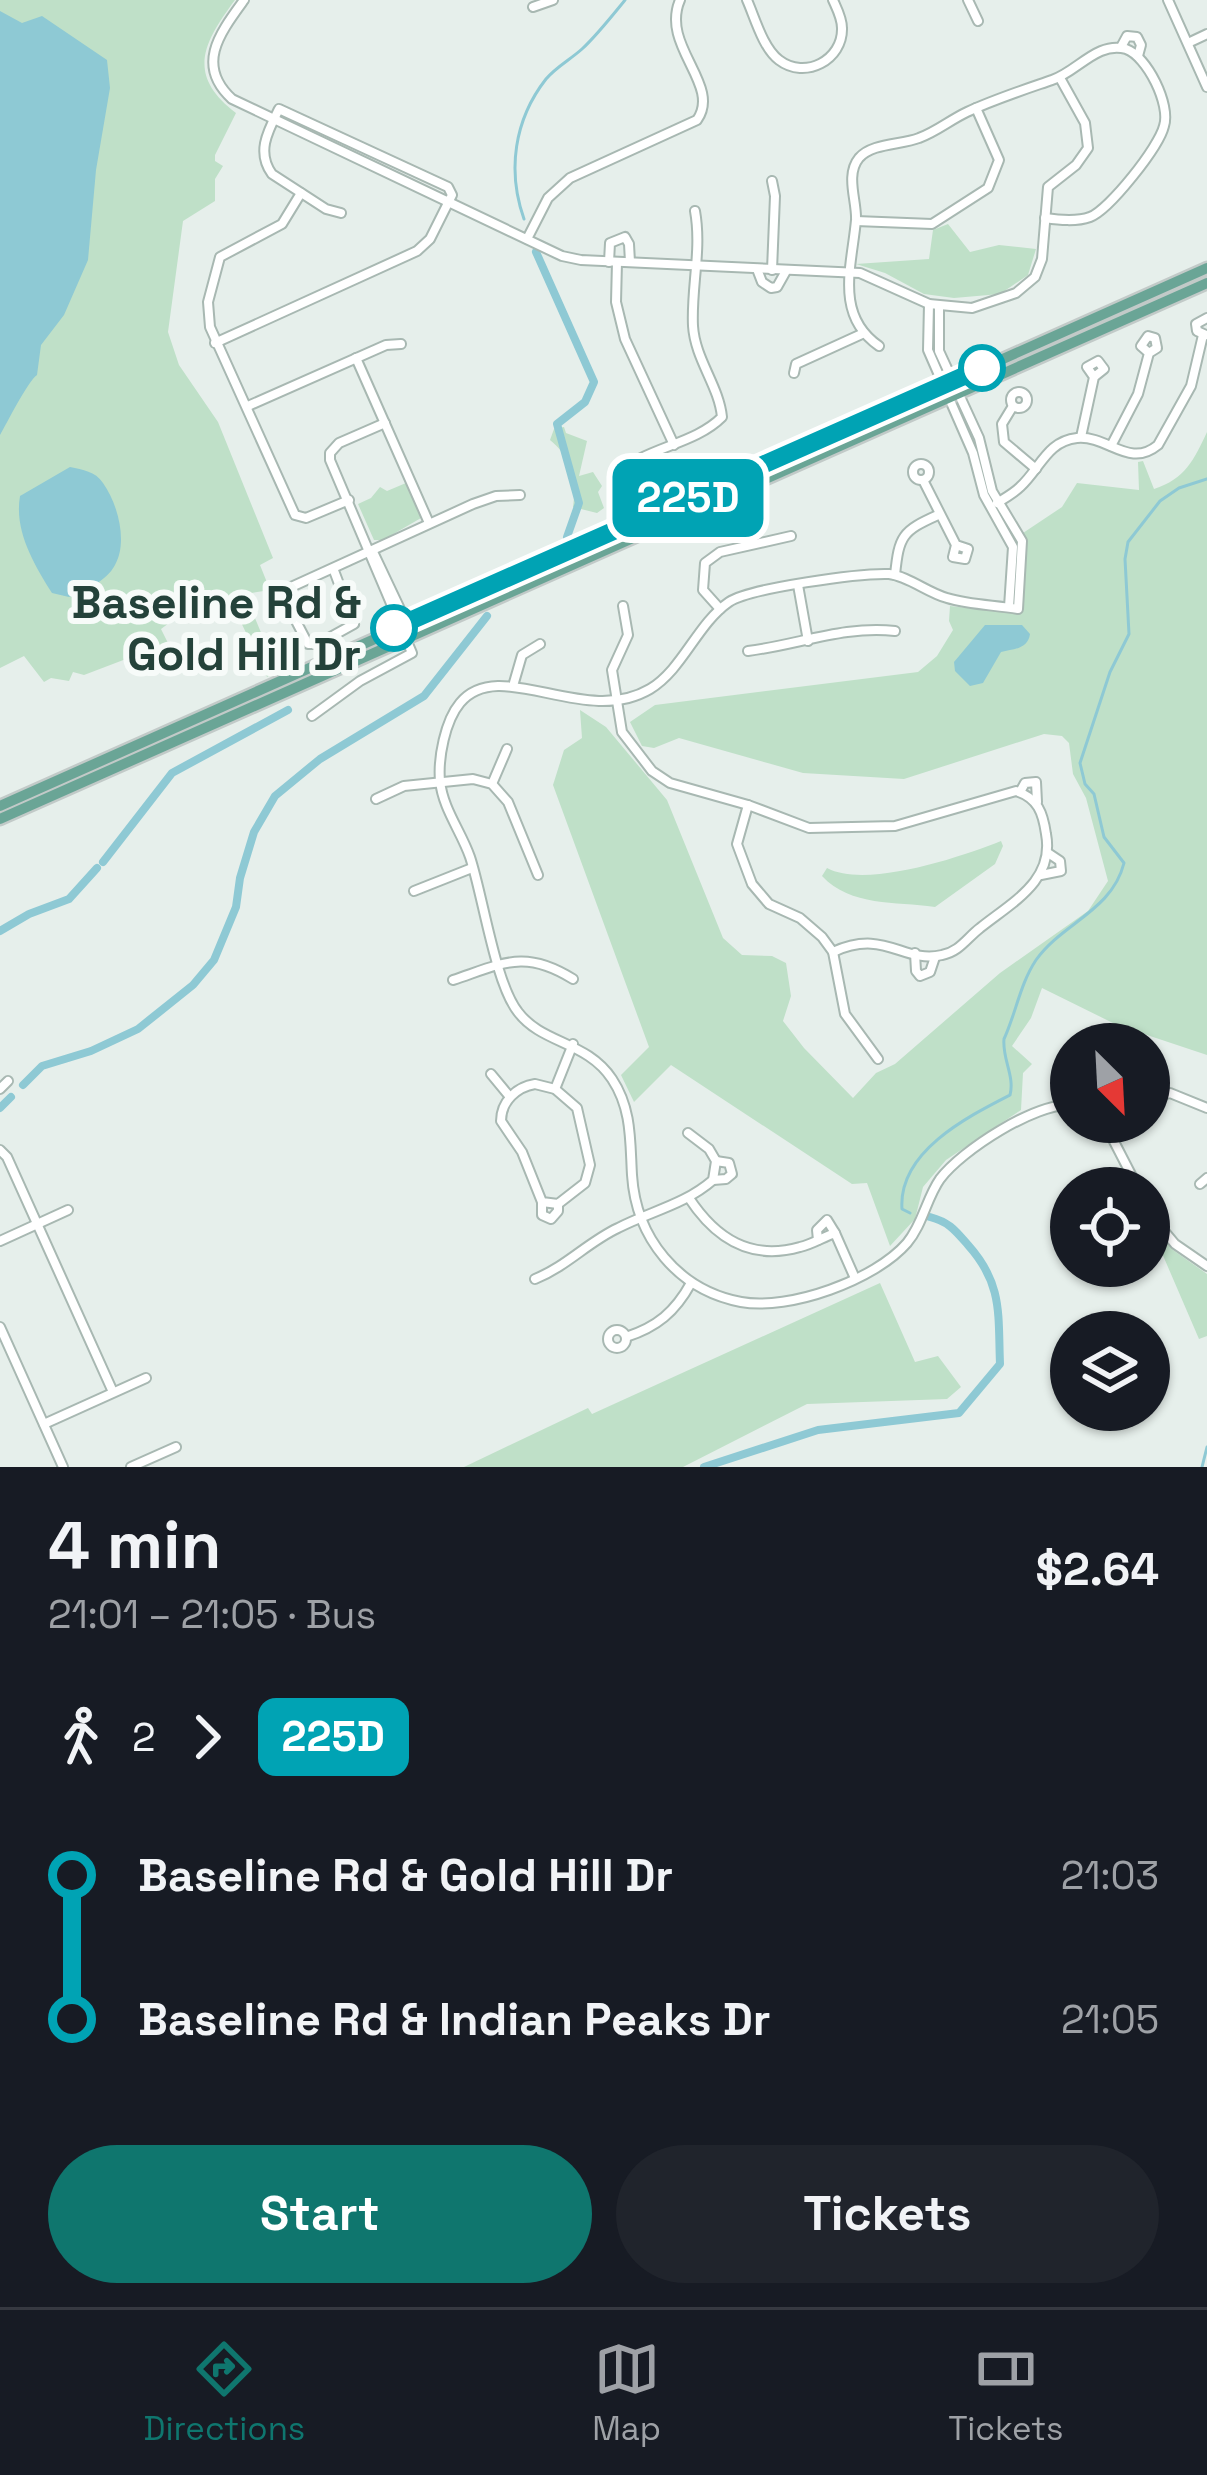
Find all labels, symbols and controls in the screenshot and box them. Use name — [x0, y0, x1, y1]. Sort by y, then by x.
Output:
unlabelled marker — [960, 346, 1004, 390]
line badge: 225D — [604, 459, 772, 537]
text: 225D — [636, 471, 740, 524]
place label: Baseline Rd & Gold Hill Dr — [72, 574, 361, 683]
marker: Baseline Rd & Gold Hill Dr — [372, 606, 416, 650]
north arrow — [1050, 1023, 1170, 1143]
map controls — [1050, 1023, 1170, 1431]
button: locate — [1050, 1167, 1170, 1287]
button: layers — [1050, 1311, 1170, 1431]
text: 4 min — [48, 1503, 221, 1587]
text: $2.64 — [1036, 1541, 1159, 1598]
text: 21:01 – 21:05 · Bus — [48, 1590, 376, 1639]
icon: walk — [48, 1704, 114, 1770]
icon: forward — [174, 1704, 240, 1770]
text: 225D — [282, 1710, 385, 1763]
text: 2 — [132, 1713, 156, 1762]
text: Baseline Rd & Gold Hill Dr — [138, 1847, 673, 1904]
text: 21:03 — [1061, 1851, 1159, 1900]
text: Baseline Rd & Indian Peaks Dr — [138, 1991, 771, 2048]
text: 21:05 — [1061, 1995, 1159, 2044]
button: Start — [48, 2145, 592, 2283]
button: Tickets — [616, 2145, 1159, 2283]
tab: Directions — [144, 2336, 305, 2450]
tab: Map — [592, 2336, 661, 2450]
tab: Tickets — [948, 2336, 1063, 2450]

